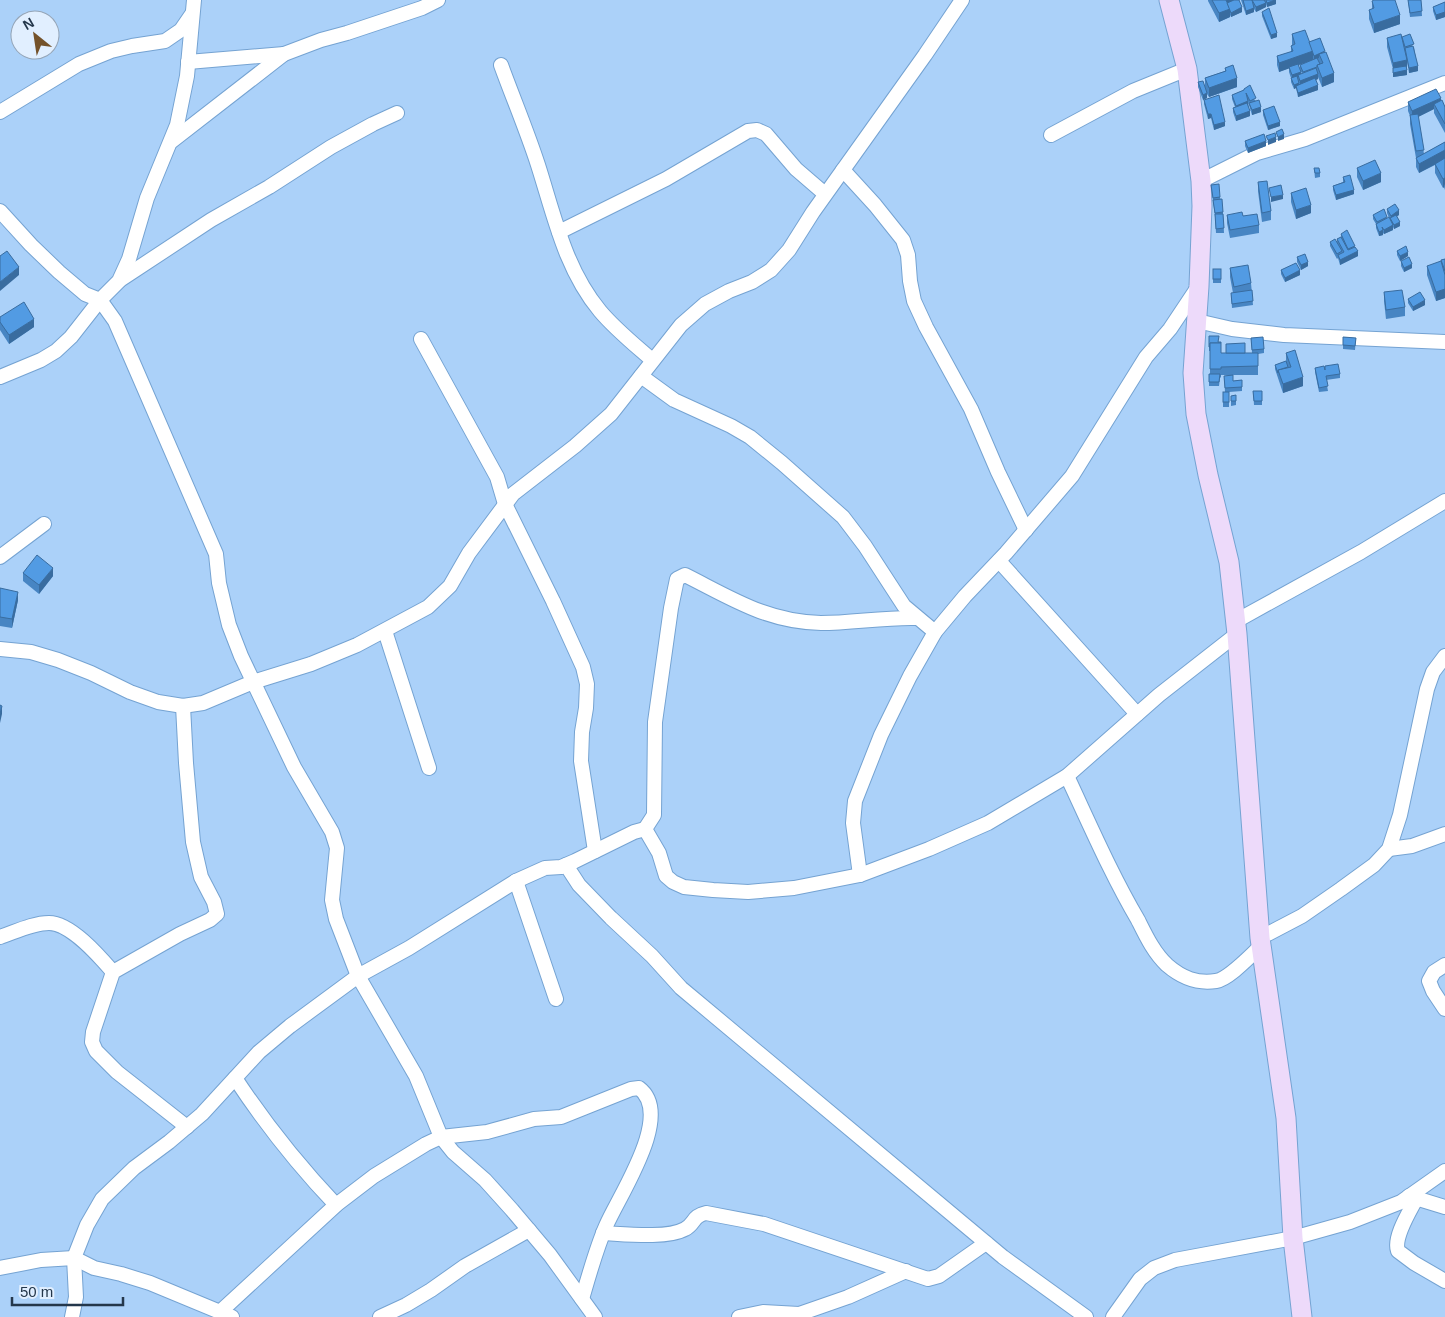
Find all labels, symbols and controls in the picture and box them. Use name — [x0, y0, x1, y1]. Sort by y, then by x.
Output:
north arrow — [10, 10, 60, 60]
text: N — [20, 14, 37, 33]
scale bar — [12, 1274, 124, 1306]
text: 50 m — [20, 1283, 53, 1300]

